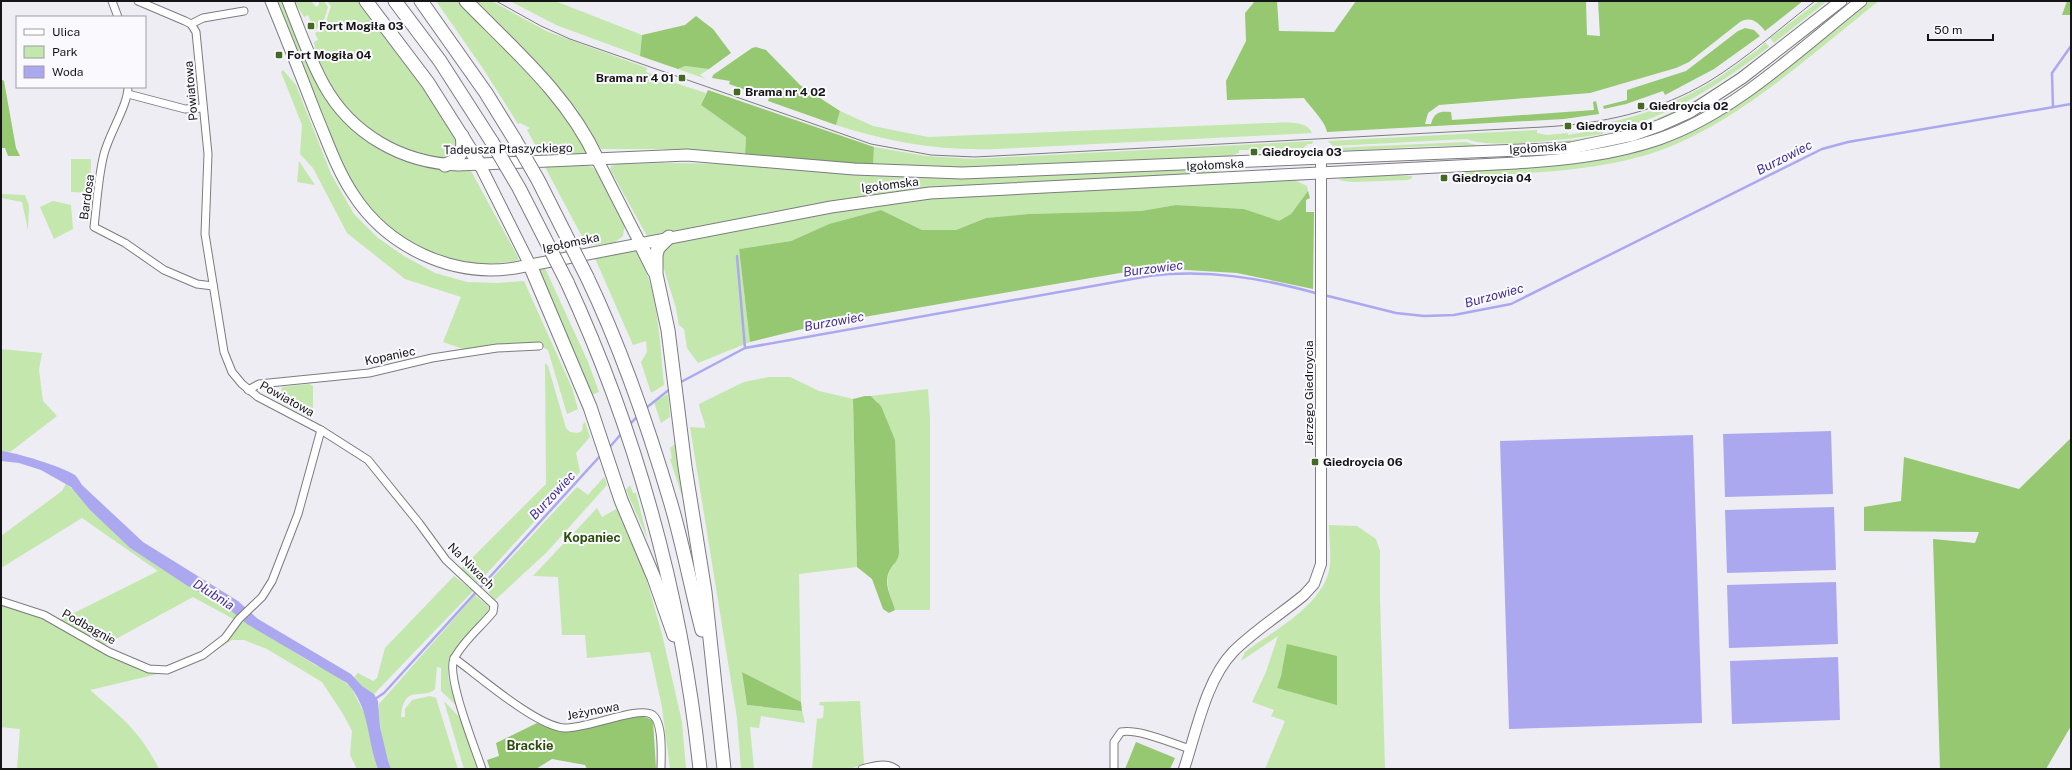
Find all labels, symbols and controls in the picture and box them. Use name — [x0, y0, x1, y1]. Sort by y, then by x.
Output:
legend — [16, 16, 146, 88]
scale bar — [1928, 16, 1993, 42]
place label: Fort Mogiła 03 — [319, 19, 404, 33]
marker: Fort Mogiła 03 — [306, 21, 316, 31]
text: 50 m — [1934, 23, 1962, 37]
text: Ulica — [52, 25, 80, 39]
text: Park — [52, 45, 78, 59]
place label: Fort Mogiła 04 — [287, 48, 372, 62]
marker: Fort Mogiła 04 — [274, 50, 284, 60]
street label: Powiatowa — [181, 60, 201, 122]
text: Woda — [52, 65, 83, 79]
place label: Brama nr 4 01 — [596, 71, 674, 85]
marker: Brama nr 4 01 — [677, 73, 687, 83]
place label: Brama nr 4 02 — [745, 85, 826, 99]
marker: Brama nr 4 02 — [732, 87, 742, 97]
place label: Giedroycia 02 — [1649, 99, 1729, 113]
marker: Giedroycia 02 — [1636, 101, 1646, 111]
place label: Giedroycia 01 — [1576, 119, 1653, 133]
marker: Giedroycia 01 — [1563, 121, 1573, 131]
water label: Burzowiec — [1754, 137, 1815, 178]
street label: Igołomska — [1509, 139, 1567, 157]
street label: Tadeusza Ptaszyckiego — [443, 141, 573, 157]
place label: Giedroycia 03 — [1262, 145, 1342, 159]
marker: Giedroycia 03 — [1249, 147, 1259, 157]
street label: Igołomska — [1186, 156, 1244, 174]
place label: Giedroycia 04 — [1452, 171, 1532, 185]
street label: Bardosa — [77, 173, 97, 221]
marker: Giedroycia 04 — [1439, 173, 1449, 183]
street label: Igołomska — [861, 175, 919, 195]
street label: Igołomska — [541, 230, 601, 256]
water label: Burzowiec — [1122, 257, 1184, 280]
water label: Burzowiec — [1463, 280, 1525, 311]
water label: Burzowiec — [803, 309, 865, 334]
street label: Jerzego Giedroycia — [1302, 340, 1316, 446]
street label: Kopaniec — [363, 344, 417, 368]
street label: Powiatowa — [257, 378, 317, 420]
place label: Giedroycia 06 — [1323, 455, 1403, 469]
marker: Giedroycia 06 — [1310, 457, 1320, 467]
water label: Burzowiec — [526, 468, 579, 523]
district label: Kopaniec — [563, 530, 621, 545]
street label: Na Niwach — [445, 540, 497, 592]
water label: Dłubnia — [190, 576, 237, 613]
street label: Podbagnie — [60, 606, 119, 648]
street label: Jeżynowa — [566, 699, 620, 723]
district label: Brackie — [506, 738, 554, 753]

